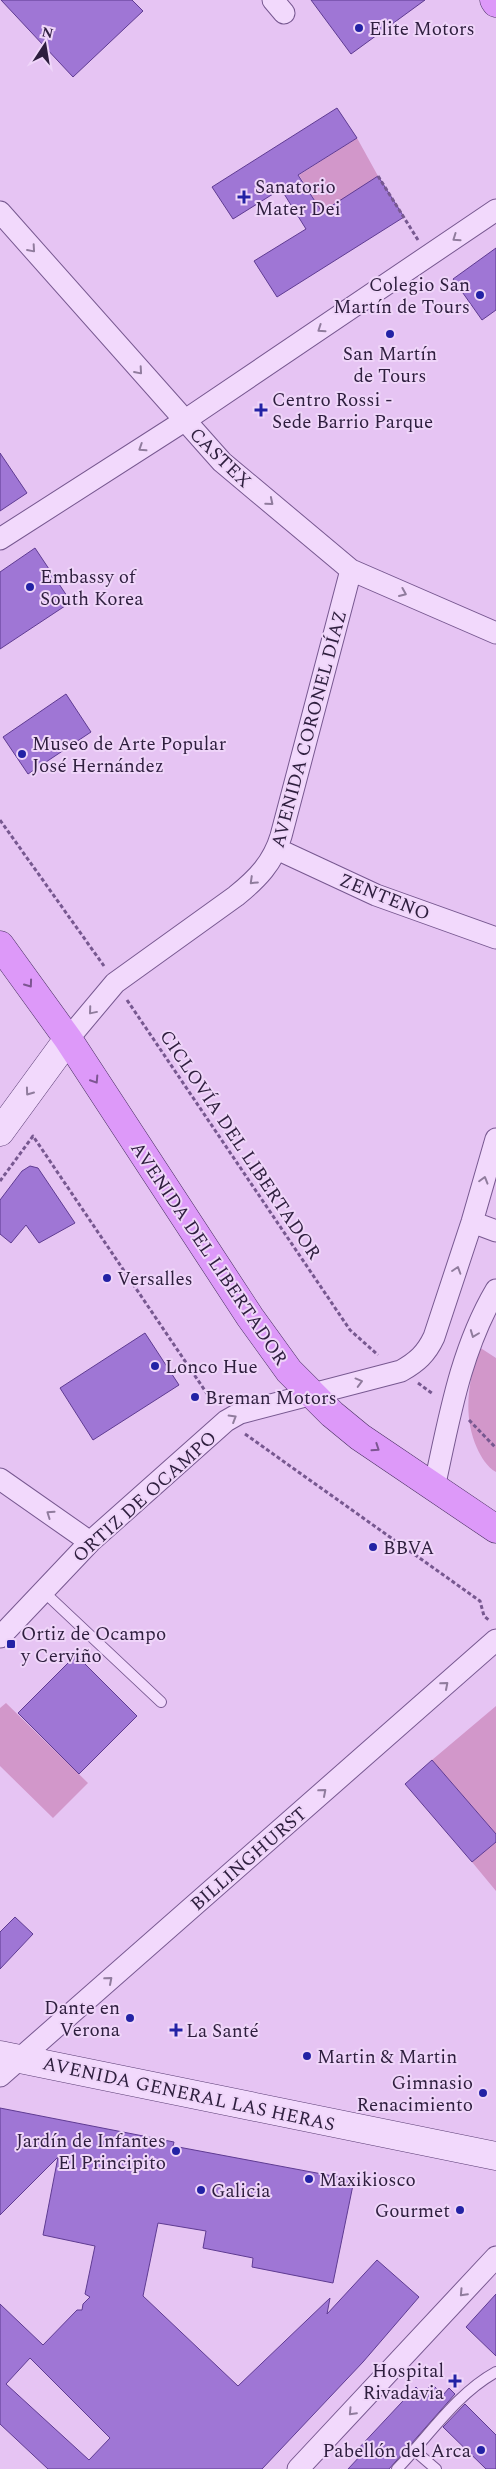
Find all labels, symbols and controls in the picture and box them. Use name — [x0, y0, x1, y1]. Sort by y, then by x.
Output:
place label: Elite Motors — [369, 15, 475, 44]
north arrow — [20, 20, 70, 70]
text: N — [40, 21, 55, 44]
marker: Elite Motors — [353, 22, 365, 34]
place label: Sanatorio Mater Dei — [255, 173, 341, 224]
marker: Sanatorio Mater Dei — [237, 190, 251, 204]
one-way arrow — [452, 232, 462, 241]
one-way arrow — [26, 243, 35, 252]
place label: Colegio San Martín de Tours — [333, 271, 470, 322]
marker: Colegio San Martín de Tours — [474, 289, 486, 301]
one-way arrow — [318, 323, 327, 332]
marker: San Martín de Tours — [384, 328, 396, 340]
place label: San Martín de Tours — [343, 340, 437, 391]
one-way arrow — [133, 365, 142, 374]
place label: Centro Rossi - Sede Barrio Parque — [272, 386, 433, 437]
marker: Centro Rossi - Sede Barrio Parque — [254, 403, 268, 417]
street label: CASTEX — [182, 421, 258, 495]
one-way arrow — [139, 441, 148, 451]
one-way arrow — [264, 497, 273, 505]
place label: Embassy of South Korea — [40, 563, 144, 614]
marker: Embassy of South Korea — [24, 581, 36, 593]
one-way arrow — [398, 586, 407, 597]
street label: AVENIDA CORONEL DÍAZ — [264, 608, 355, 851]
place label: Museo de Arte Popular José Hernández — [32, 730, 227, 781]
marker: Museo de Arte Popular José Hernández — [16, 748, 28, 760]
street label: ZENTENO — [335, 866, 434, 929]
one-way arrow — [250, 875, 259, 884]
one-way arrow — [23, 978, 32, 988]
one-way arrow — [89, 1005, 98, 1014]
street label: CICLOVÍA DEL LIBERTADOR — [152, 1024, 328, 1266]
one-way arrow — [89, 1074, 98, 1083]
one-way arrow — [26, 1086, 35, 1096]
street label: AVENIDA DEL LIBERTADOR — [123, 1136, 295, 1372]
one-way arrow — [478, 1177, 488, 1185]
place label: Versalles — [117, 1265, 193, 1294]
one-way arrow — [451, 1266, 461, 1275]
marker: Versalles — [101, 1272, 113, 1284]
one-way arrow — [470, 1329, 480, 1337]
place label: Lonco Hue — [165, 1353, 258, 1382]
marker: Lonco Hue — [149, 1360, 161, 1372]
one-way arrow — [355, 1377, 364, 1388]
place label: Breman Motors — [205, 1384, 337, 1413]
marker: Breman Motors — [189, 1391, 201, 1403]
one-way arrow — [227, 1414, 236, 1424]
street label: ORTIZ DE OCAMPO — [66, 1424, 224, 1570]
one-way arrow — [370, 1442, 380, 1451]
one-way arrow — [46, 1511, 56, 1520]
place label: BBVA — [383, 1534, 434, 1563]
marker: BBVA — [367, 1541, 379, 1553]
place label: Ortiz de Ocampo y Cerviño — [20, 1620, 166, 1671]
marker: Ortiz de Ocampo y Cerviño — [5, 1638, 17, 1650]
one-way arrow — [440, 1681, 449, 1690]
one-way arrow — [318, 1789, 327, 1798]
street label: BILLINGHURST — [184, 1800, 314, 1918]
one-way arrow — [104, 1977, 113, 1986]
place label: Dante en Verona — [44, 1994, 121, 2045]
marker: Dante en Verona — [124, 2012, 136, 2024]
place label: La Santé — [186, 2017, 259, 2046]
marker: La Santé — [170, 2024, 182, 2036]
place label: Martin & Martin — [317, 2043, 457, 2072]
street label: AVENIDA GENERAL LAS HERAS — [40, 2049, 337, 2140]
marker: Martin & Martin — [301, 2050, 313, 2062]
place label: Gimnasio Renacimiento — [357, 2069, 473, 2120]
marker: Gimnasio Renacimiento — [477, 2087, 489, 2099]
place label: Jardín de Infantes El Principito — [16, 2127, 166, 2178]
marker: Jardín de Infantes El Principito — [170, 2145, 182, 2157]
place label: Maxikiosco — [319, 2166, 416, 2195]
marker: Maxikiosco — [303, 2173, 315, 2185]
place label: Galicia — [211, 2177, 271, 2206]
marker: Galicia — [195, 2184, 207, 2196]
place label: Gourmet — [375, 2197, 450, 2226]
marker: Gourmet — [454, 2204, 466, 2216]
one-way arrow — [460, 2287, 469, 2296]
place label: Hospital Rivadavia — [363, 2357, 445, 2408]
marker: Hospital Rivadavia — [448, 2374, 462, 2388]
one-way arrow — [349, 2406, 358, 2415]
place label: Pabellón del Arca — [323, 2437, 472, 2466]
marker: Pabellón del Arca — [475, 2444, 487, 2456]

